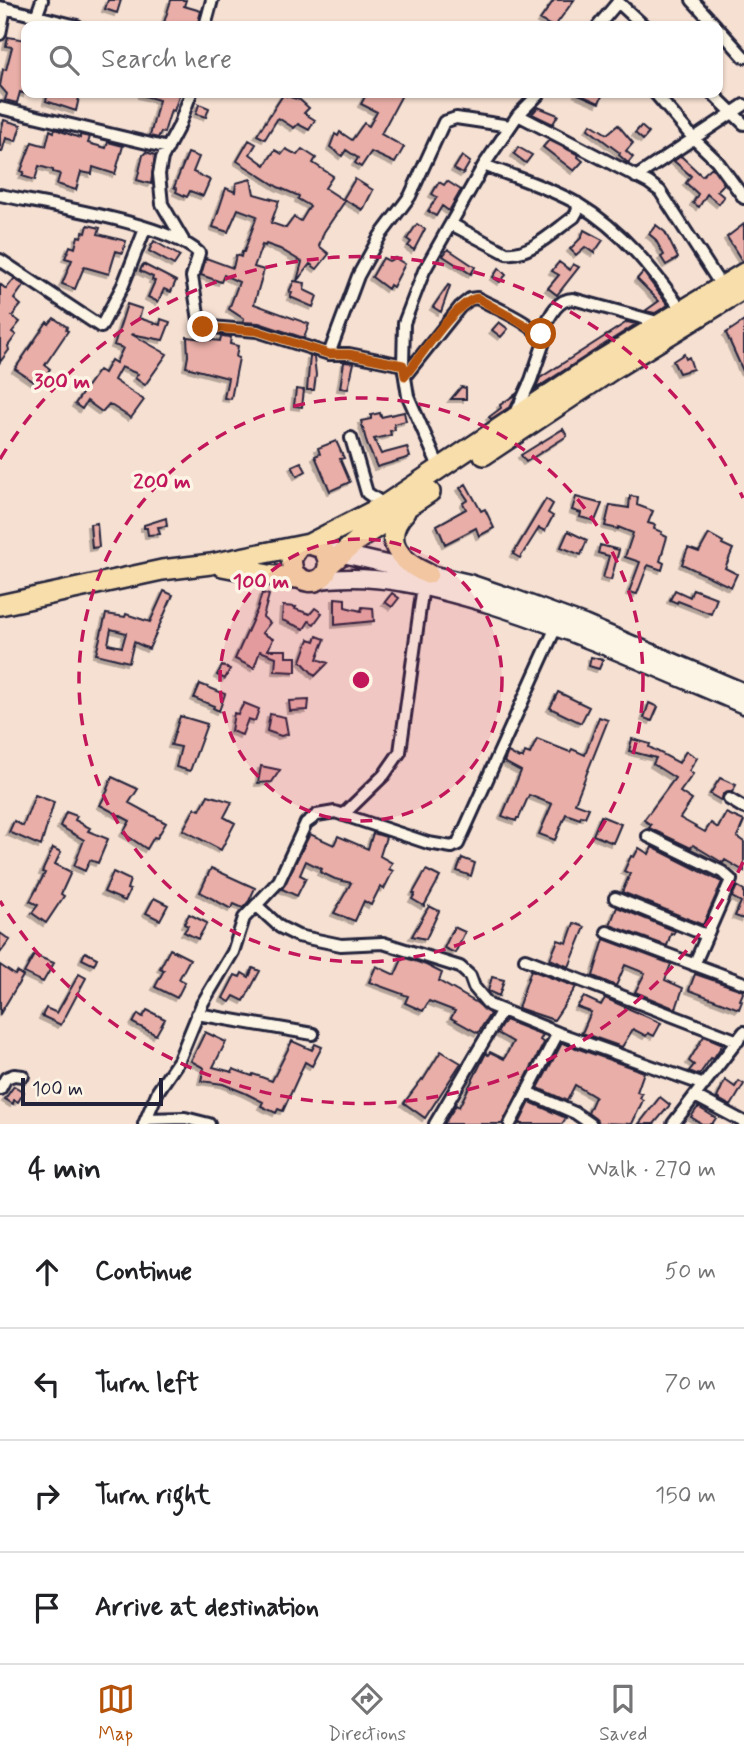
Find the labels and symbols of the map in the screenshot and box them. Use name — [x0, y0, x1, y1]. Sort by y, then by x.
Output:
route end — [187, 311, 218, 342]
route start — [525, 318, 556, 349]
text: 300 m — [34, 368, 91, 396]
text: 200 m — [133, 468, 191, 496]
text: 100 m — [233, 568, 289, 596]
centre of rings — [349, 668, 373, 692]
scale bar — [21, 1075, 163, 1107]

